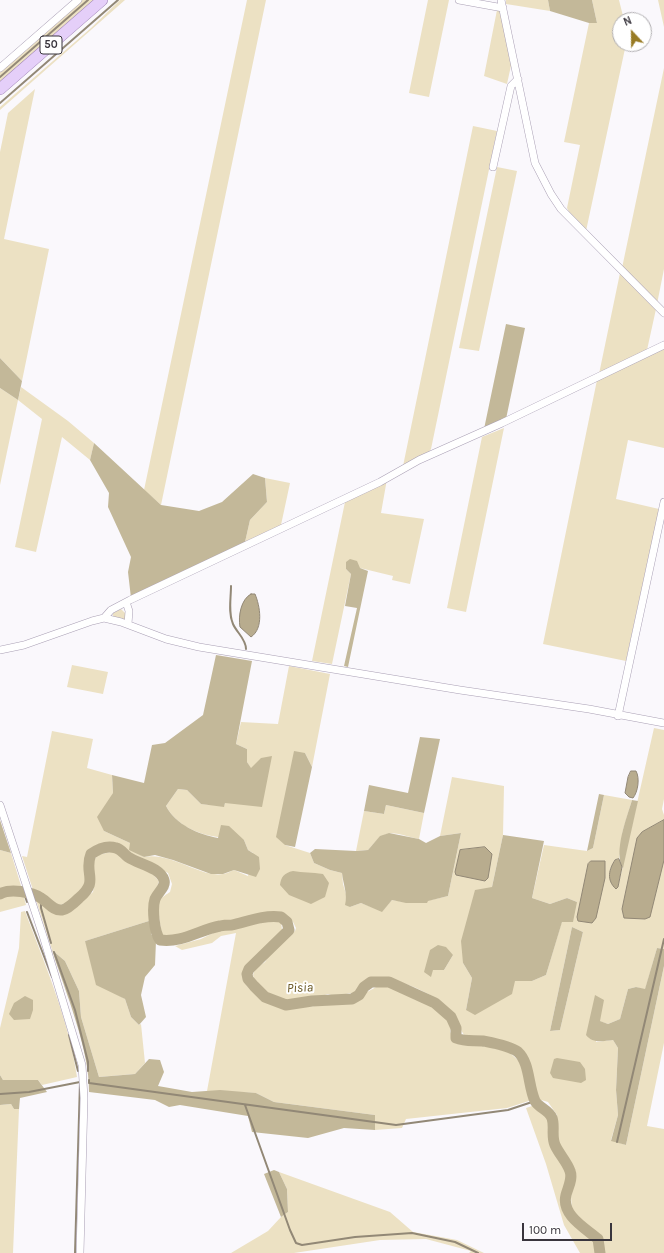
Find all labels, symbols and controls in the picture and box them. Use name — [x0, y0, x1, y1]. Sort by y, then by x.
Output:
north arrow — [612, 12, 652, 52]
text: N — [622, 14, 634, 29]
road number: 50 — [40, 36, 62, 54]
water label: Pisia — [287, 980, 313, 996]
scale bar — [524, 1215, 614, 1241]
text: 100 m — [529, 1223, 561, 1237]

